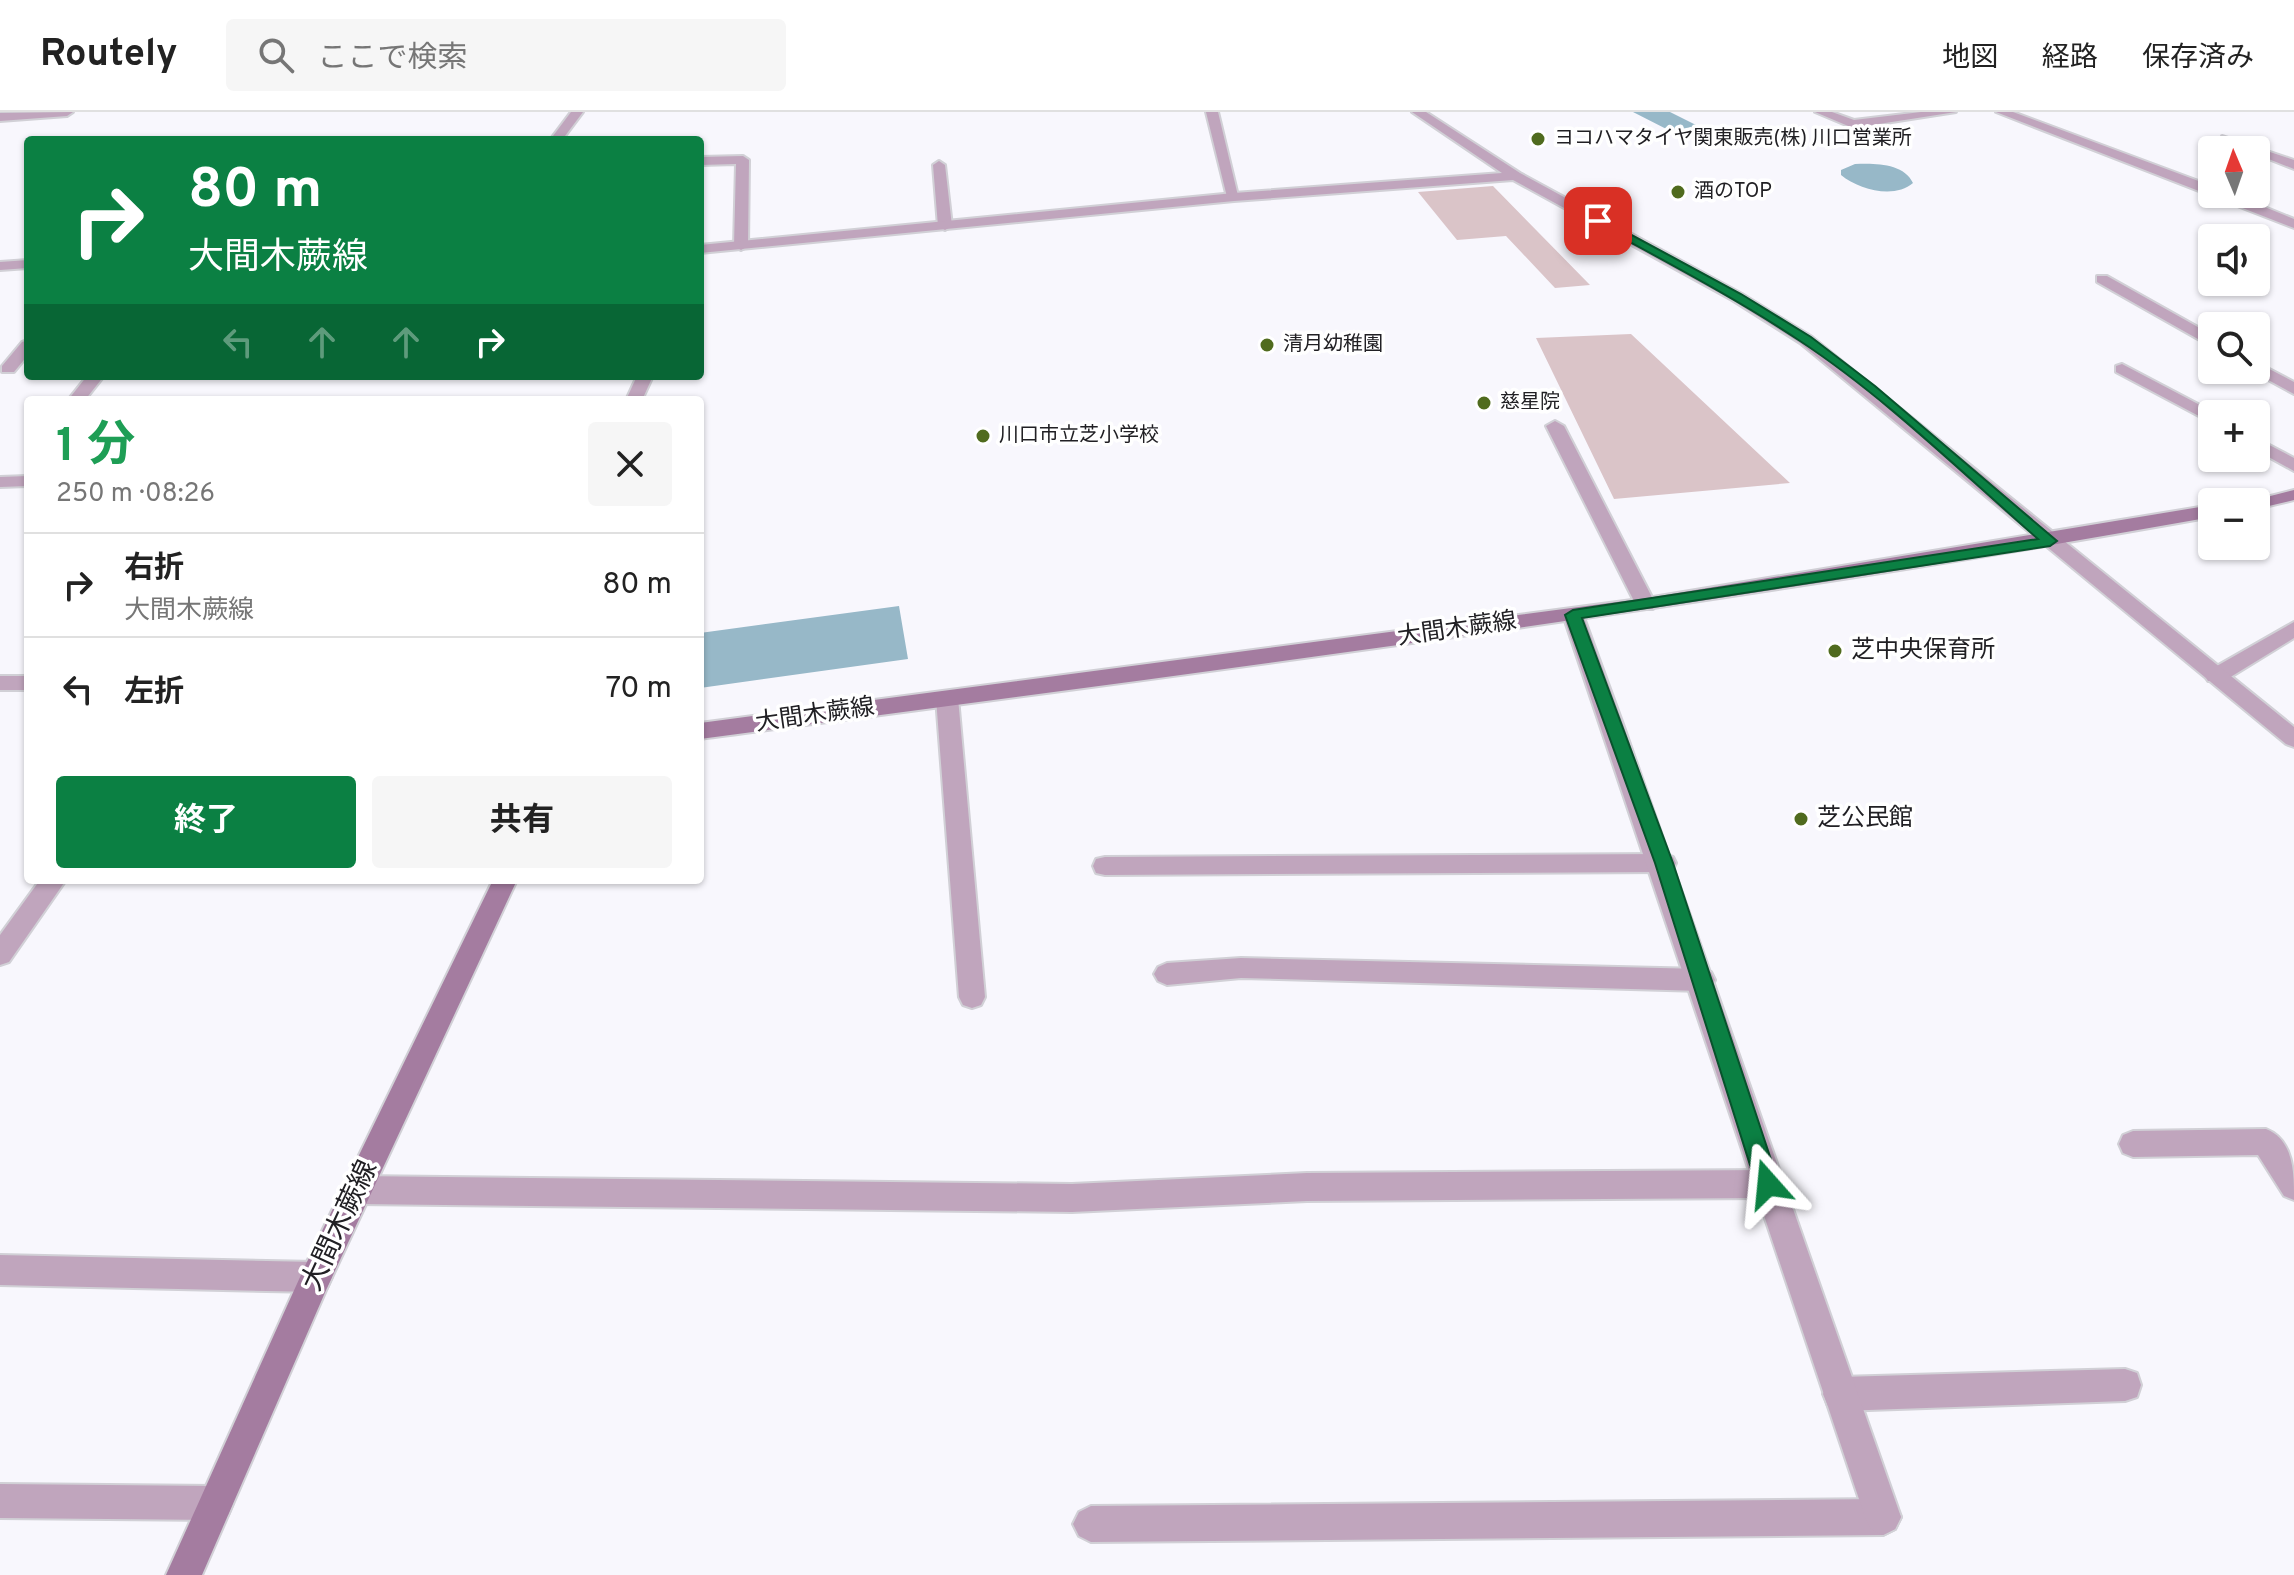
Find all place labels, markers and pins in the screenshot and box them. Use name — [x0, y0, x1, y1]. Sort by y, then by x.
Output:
place label: ヨコハマタイヤ関東販売(株) 川口営業所 — [1554, 126, 1912, 152]
marker: ヨコハマタイヤ関東販売(株) 川口営業所 — [1529, 130, 1547, 148]
place label: 酒のTOP — [1694, 179, 1772, 205]
marker: 酒のTOP — [1669, 183, 1687, 201]
pin — [1564, 187, 1632, 255]
place label: 清月幼稚園 — [1283, 332, 1383, 358]
marker: 清月幼稚園 — [1258, 336, 1276, 354]
place label: 慈星院 — [1500, 390, 1560, 416]
marker: 慈星院 — [1475, 394, 1493, 412]
place label: 川口市立芝小学校 — [999, 423, 1159, 449]
marker: 川口市立芝小学校 — [974, 427, 992, 445]
place label: 芝中央保育所 — [1851, 636, 1995, 666]
marker: 芝中央保育所 — [1826, 642, 1844, 660]
place label: 芝公民館 — [1817, 804, 1913, 834]
marker: 芝公民館 — [1792, 810, 1810, 828]

